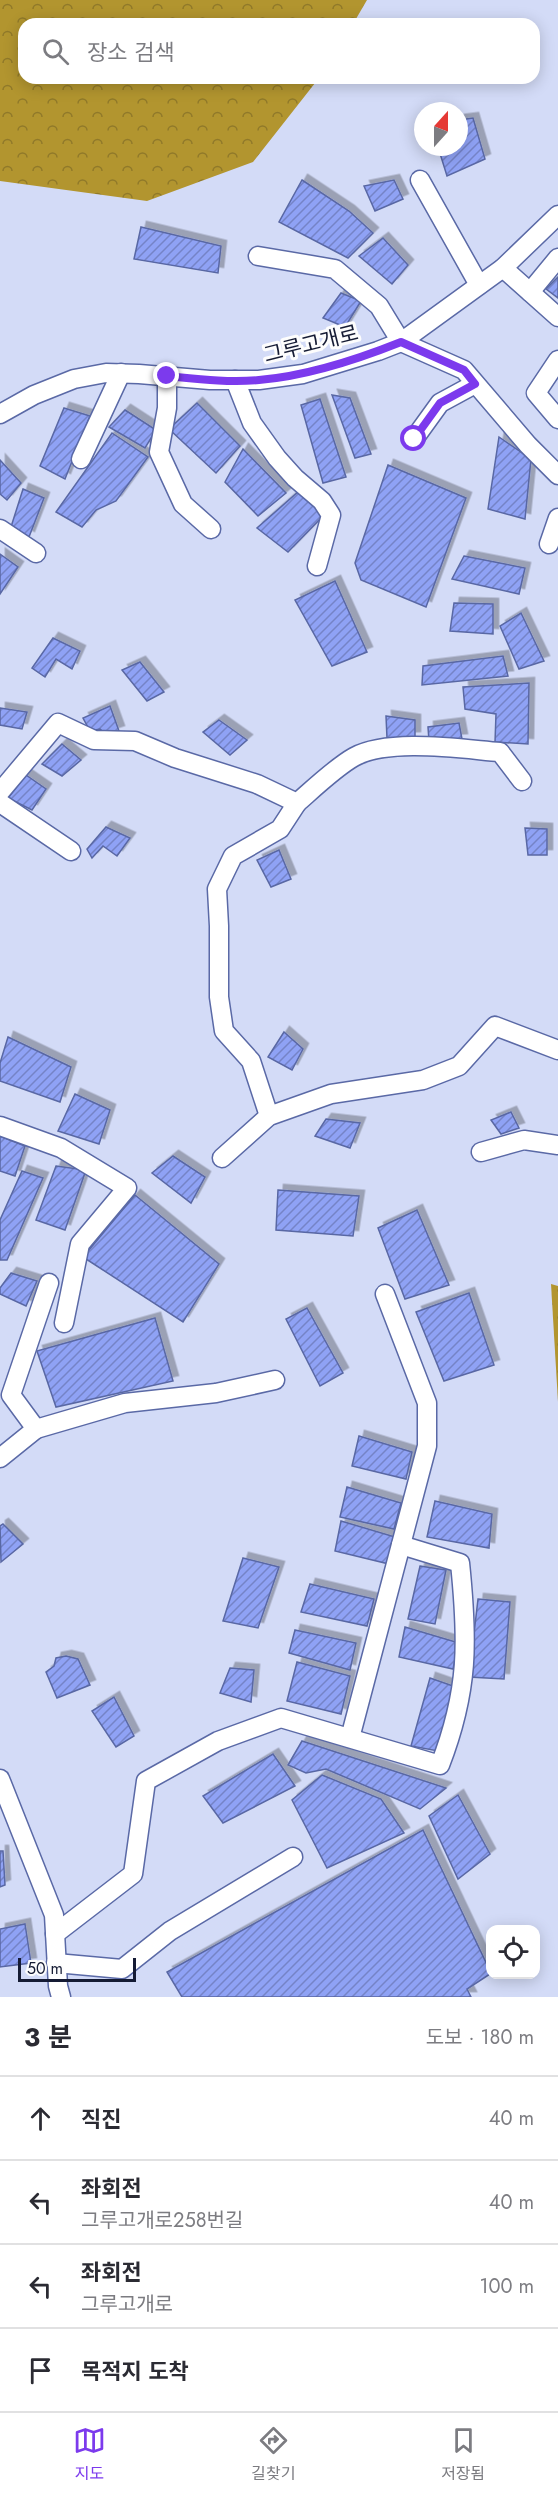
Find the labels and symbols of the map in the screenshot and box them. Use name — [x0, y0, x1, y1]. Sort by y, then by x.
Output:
north arrow — [414, 102, 468, 156]
street label: 그루고개로 — [261, 318, 361, 370]
route end — [153, 362, 179, 388]
route start — [400, 425, 426, 451]
scale bar — [18, 1955, 136, 1982]

